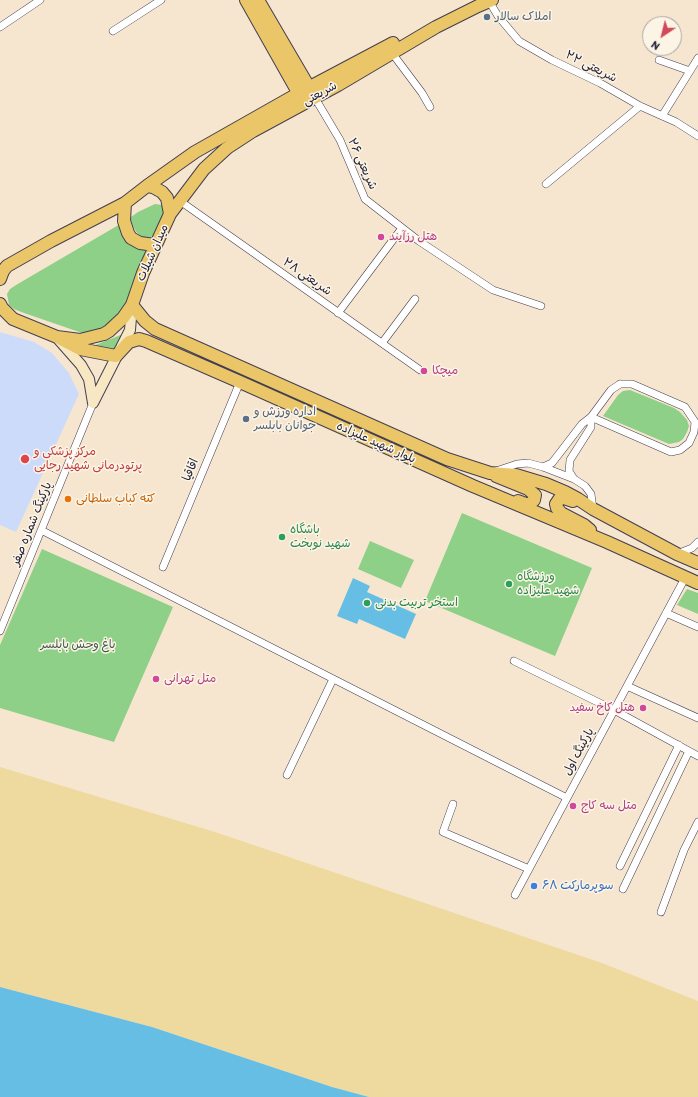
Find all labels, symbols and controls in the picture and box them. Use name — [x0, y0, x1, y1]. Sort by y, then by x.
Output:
place label: املاک سالار — [495, 10, 551, 24]
marker: املاک سالار — [482, 12, 492, 22]
north arrow — [642, 16, 682, 56]
text: N — [649, 38, 662, 53]
street label: شریعتی ۲۲ — [563, 48, 619, 86]
street label: شریعتی — [300, 79, 340, 109]
street label: شریعتی ۲۶ — [344, 136, 380, 192]
street label: میدان شیلات — [134, 222, 172, 284]
place label: هتل رزآیند — [389, 230, 437, 244]
marker: هتل رزآیند — [376, 232, 386, 242]
street label: شریعتی ۲۸ — [280, 255, 334, 299]
place label: میچکا — [432, 364, 458, 378]
marker: میچکا — [419, 366, 429, 376]
place label: اداره ورزش و جوانان بابلسر — [254, 405, 316, 433]
marker: اداره ورزش و جوانان بابلسر — [241, 414, 251, 424]
street label: بلوار شهید علیزاده — [334, 419, 418, 467]
place label: مرکز پزشکی و پرتودرمانی شهید رجایی — [34, 445, 142, 473]
marker: مرکز پزشکی و پرتودرمانی شهید رجایی — [19, 453, 31, 465]
street label: اقاقیا — [180, 457, 202, 483]
street label: پارکینگ شماره صفر — [9, 480, 55, 568]
place label: کته کباب سلطانی — [76, 492, 155, 506]
marker: کته کباب سلطانی — [63, 494, 73, 504]
place label: باشگاه شهید نوبخت — [290, 523, 351, 551]
marker: باشگاه شهید نوبخت — [277, 532, 287, 542]
place label: ورزشگاه شهید علیزاده — [517, 570, 579, 598]
marker: ورزشگاه شهید علیزاده — [504, 579, 514, 589]
place label: استخر تربیت بدنی — [375, 596, 458, 610]
marker: استخر تربیت بدنی — [362, 598, 372, 608]
park label: باغ وحش بابلسر — [41, 638, 115, 652]
place label: متل تهرانی — [164, 672, 216, 686]
marker: متل تهرانی — [151, 674, 161, 684]
place label: هتل کاخ سفید — [570, 701, 635, 715]
marker: هتل کاخ سفید — [638, 703, 648, 713]
street label: پارکینگ اول — [560, 726, 598, 778]
place label: متل سه کاج — [581, 799, 637, 813]
marker: متل سه کاج — [568, 801, 578, 811]
place label: سوپرمارکت ۶۸ — [542, 879, 614, 893]
marker: سوپرمارکت ۶۸ — [529, 881, 539, 891]

